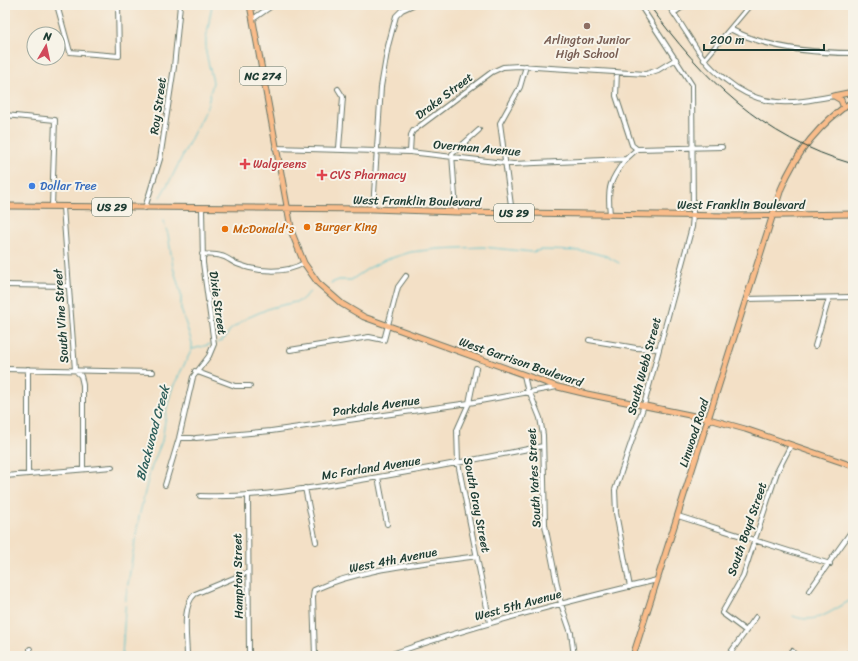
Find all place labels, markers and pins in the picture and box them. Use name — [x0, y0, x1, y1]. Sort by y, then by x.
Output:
marker: Arlington Junior High School — [582, 21, 592, 31]
place label: Arlington Junior High School — [543, 29, 631, 65]
place label: Walgreens — [253, 153, 307, 175]
marker: Walgreens — [240, 159, 250, 169]
place label: CVS Pharmacy — [330, 164, 407, 186]
marker: CVS Pharmacy — [317, 170, 327, 180]
place label: Dollar Tree — [40, 175, 97, 197]
marker: Dollar Tree — [27, 181, 37, 191]
place label: Burger King — [315, 216, 377, 238]
place label: McDonald's — [233, 218, 295, 240]
marker: Burger King — [302, 222, 312, 232]
marker: McDonald's — [220, 224, 230, 234]

